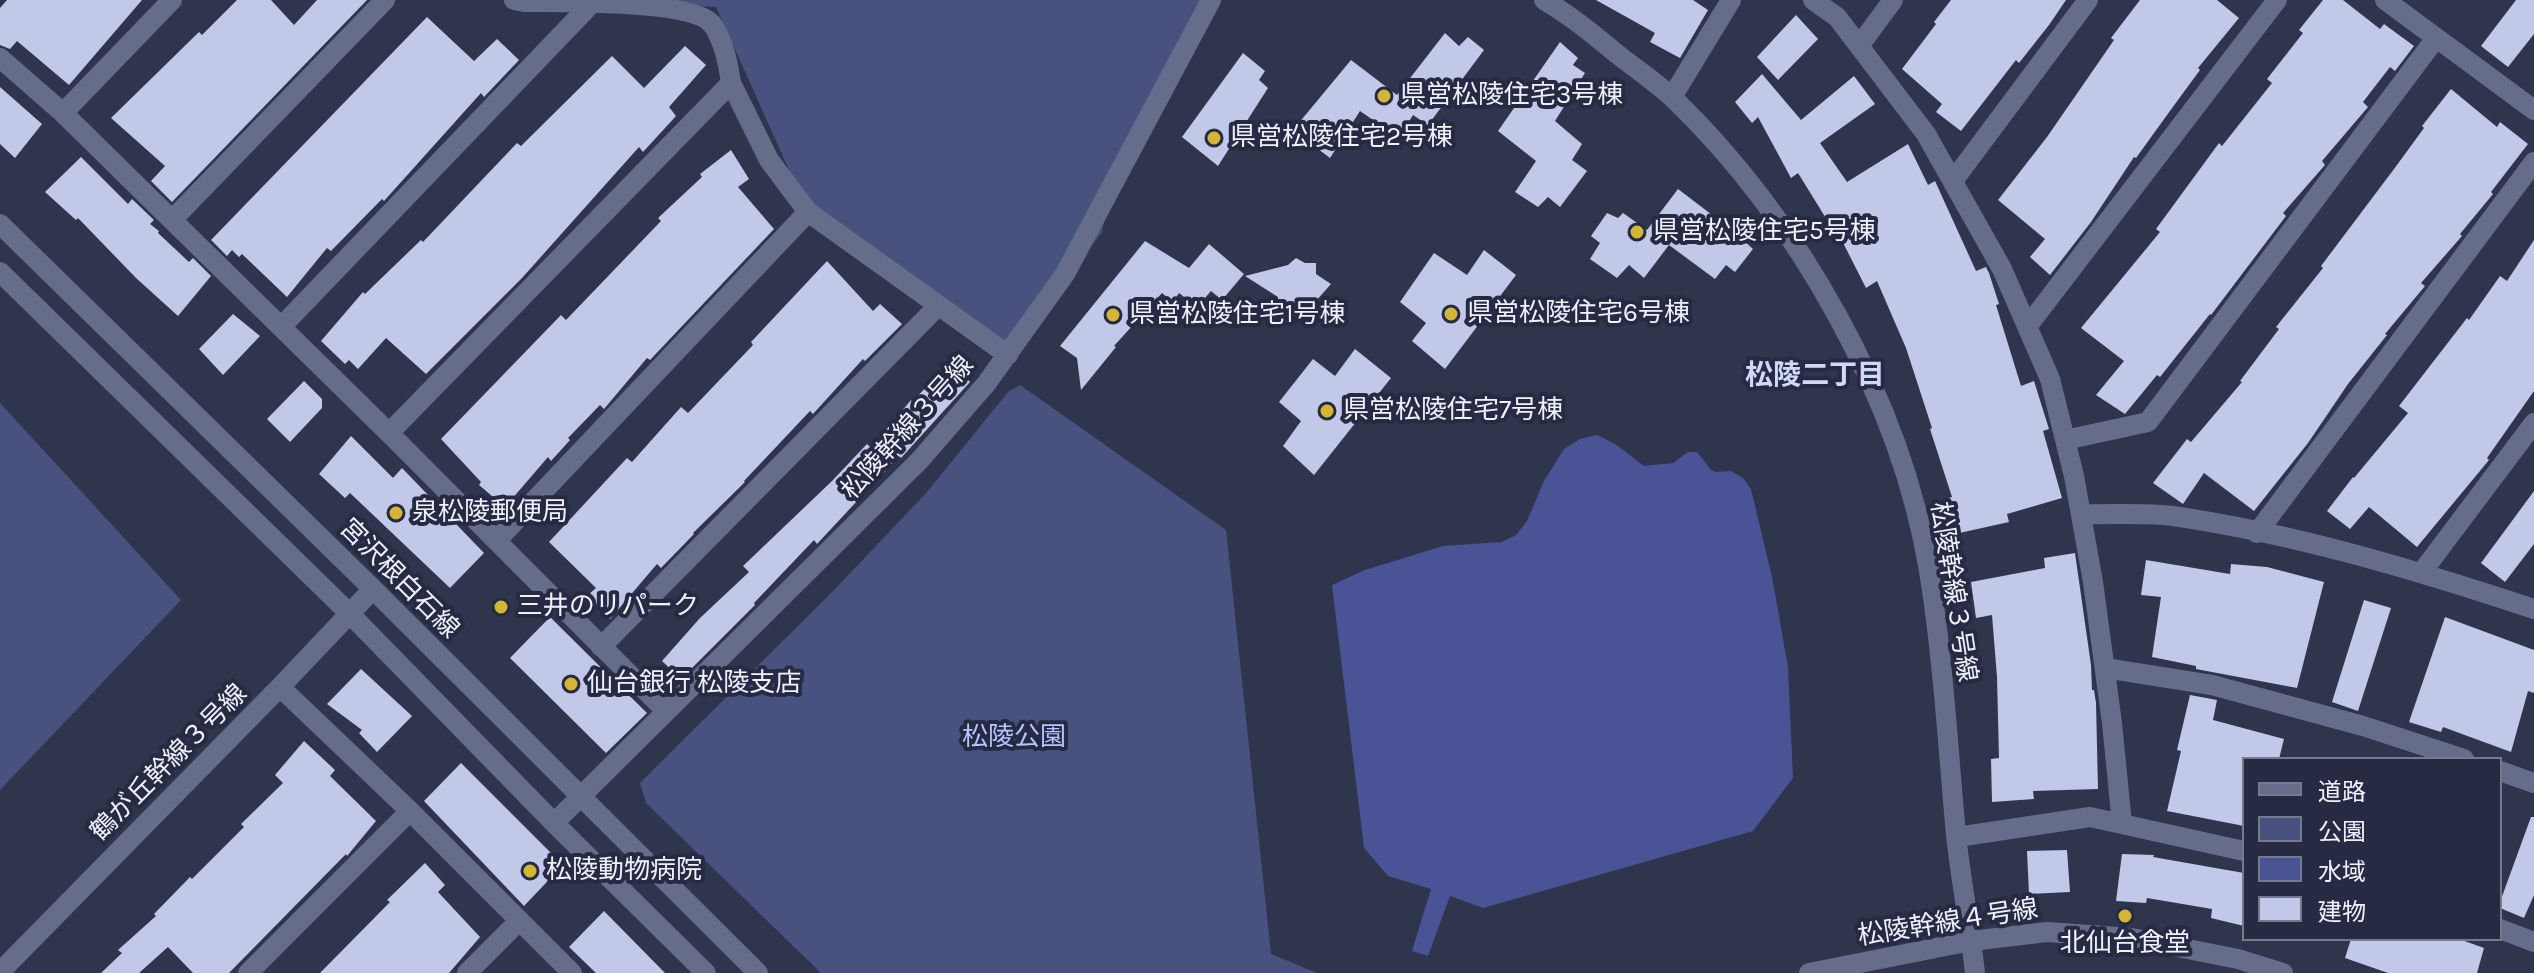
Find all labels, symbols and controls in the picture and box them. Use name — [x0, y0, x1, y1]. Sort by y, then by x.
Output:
place label: 県営松陵住宅3号棟 — [1400, 80, 1623, 112]
marker: 県営松陵住宅3号棟 — [1375, 87, 1393, 105]
place label: 県営松陵住宅2号棟 — [1230, 122, 1453, 154]
marker: 県営松陵住宅2号棟 — [1205, 129, 1223, 147]
place label: 県営松陵住宅5号棟 — [1653, 216, 1876, 248]
marker: 県営松陵住宅5号棟 — [1628, 223, 1646, 241]
place label: 県営松陵住宅6号棟 — [1467, 298, 1690, 330]
place label: 県営松陵住宅1号棟 — [1129, 299, 1346, 331]
marker: 県営松陵住宅6号棟 — [1442, 305, 1460, 323]
marker: 県営松陵住宅1号棟 — [1104, 306, 1122, 324]
street label: 松陵幹線３号線 — [836, 350, 980, 506]
district label: 松陵二丁目 — [1745, 359, 1885, 393]
place label: 県営松陵住宅7号棟 — [1343, 395, 1563, 427]
marker: 県営松陵住宅7号棟 — [1318, 402, 1336, 420]
place label: 泉松陵郵便局 — [412, 497, 568, 529]
street label: 松陵幹線３号線 — [1923, 500, 1983, 684]
marker: 泉松陵郵便局 — [387, 504, 405, 522]
street label: 宮沢根白石線 — [333, 513, 465, 645]
place label: 三井のリパーク — [517, 591, 699, 623]
marker: 三井のリパーク — [492, 598, 510, 616]
place label: 仙台銀行 松陵支店 — [587, 668, 801, 700]
marker: 仙台銀行 松陵支店 — [562, 675, 580, 693]
street label: 鶴が丘幹線３号線 — [84, 678, 254, 848]
park label: 松陵公園 — [962, 722, 1066, 754]
legend — [2242, 757, 2502, 941]
text: 道路 — [2318, 778, 2366, 806]
text: 公園 — [2318, 818, 2366, 846]
place label: 松陵動物病院 — [546, 855, 702, 887]
text: 水域 — [2318, 858, 2366, 886]
marker: 松陵動物病院 — [521, 862, 539, 880]
street label: 松陵幹線４号線 — [1856, 893, 2040, 953]
text: 建物 — [2318, 898, 2366, 926]
marker: 北仙台食堂 — [2116, 907, 2134, 925]
place label: 北仙台食堂 — [2060, 928, 2190, 960]

